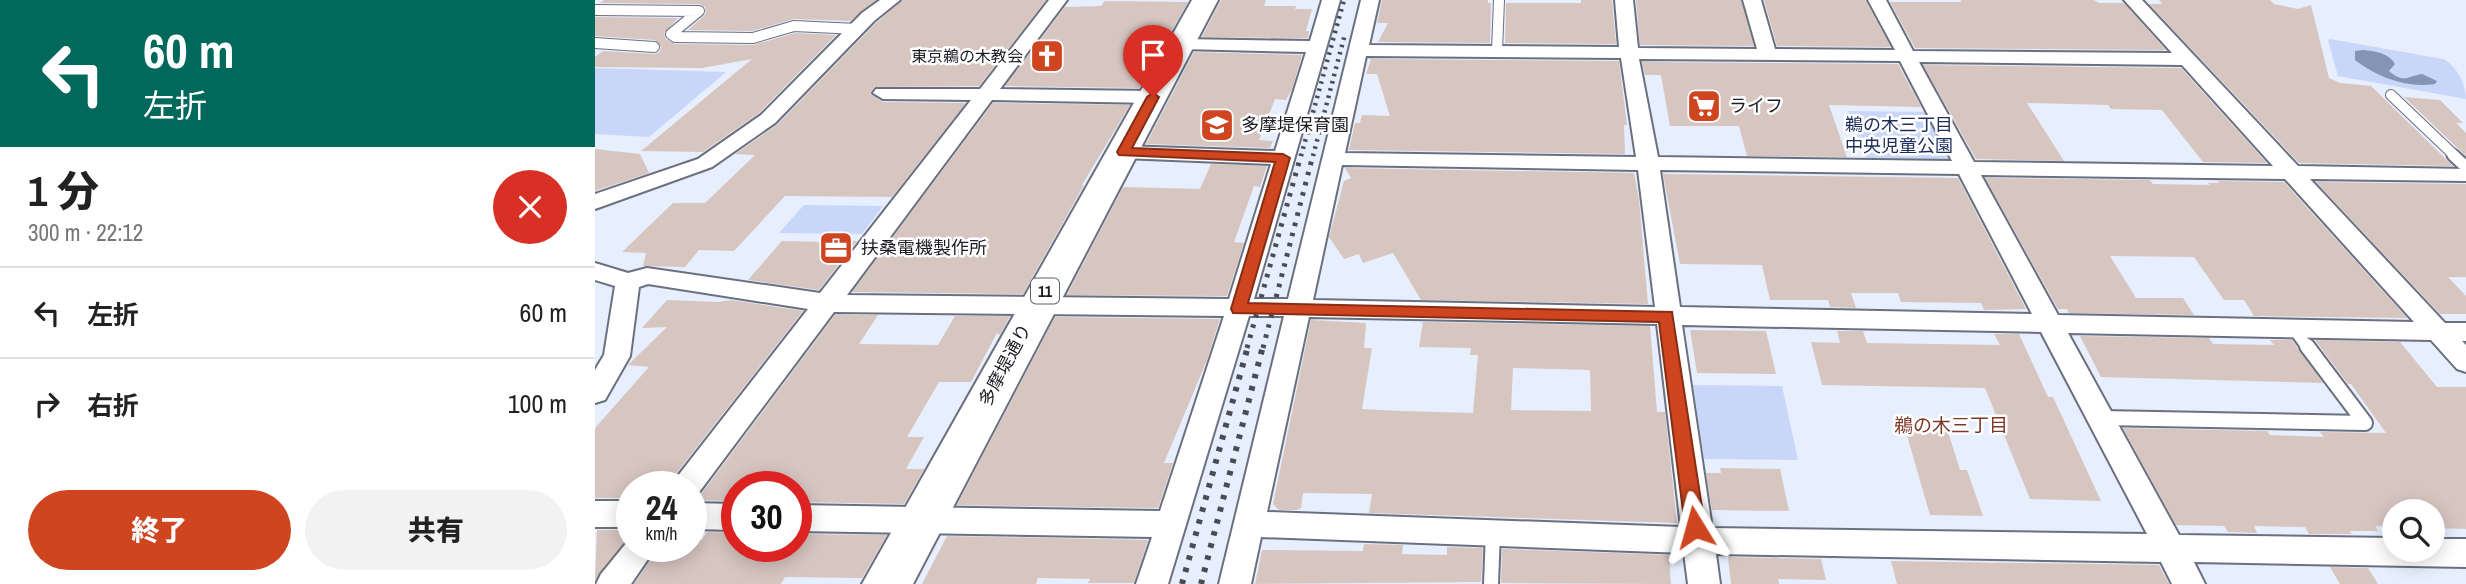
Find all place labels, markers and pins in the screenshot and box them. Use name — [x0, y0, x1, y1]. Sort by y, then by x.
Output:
pin — [1123, 25, 1183, 97]
church icon: 東京鵜の木教会 — [1028, 37, 1066, 75]
place label: 東京鵜の木教会 — [911, 45, 1023, 67]
supermarket icon: ライフ — [1685, 87, 1723, 125]
place label: ライフ — [1729, 93, 1783, 118]
school or university icon: 多摩堤保育園 — [1198, 106, 1236, 144]
place label: 多摩堤保育園 — [1241, 112, 1349, 137]
office icon: 扶桑電機製作所 — [817, 229, 855, 267]
place label: 扶桑電機製作所 — [861, 235, 987, 260]

